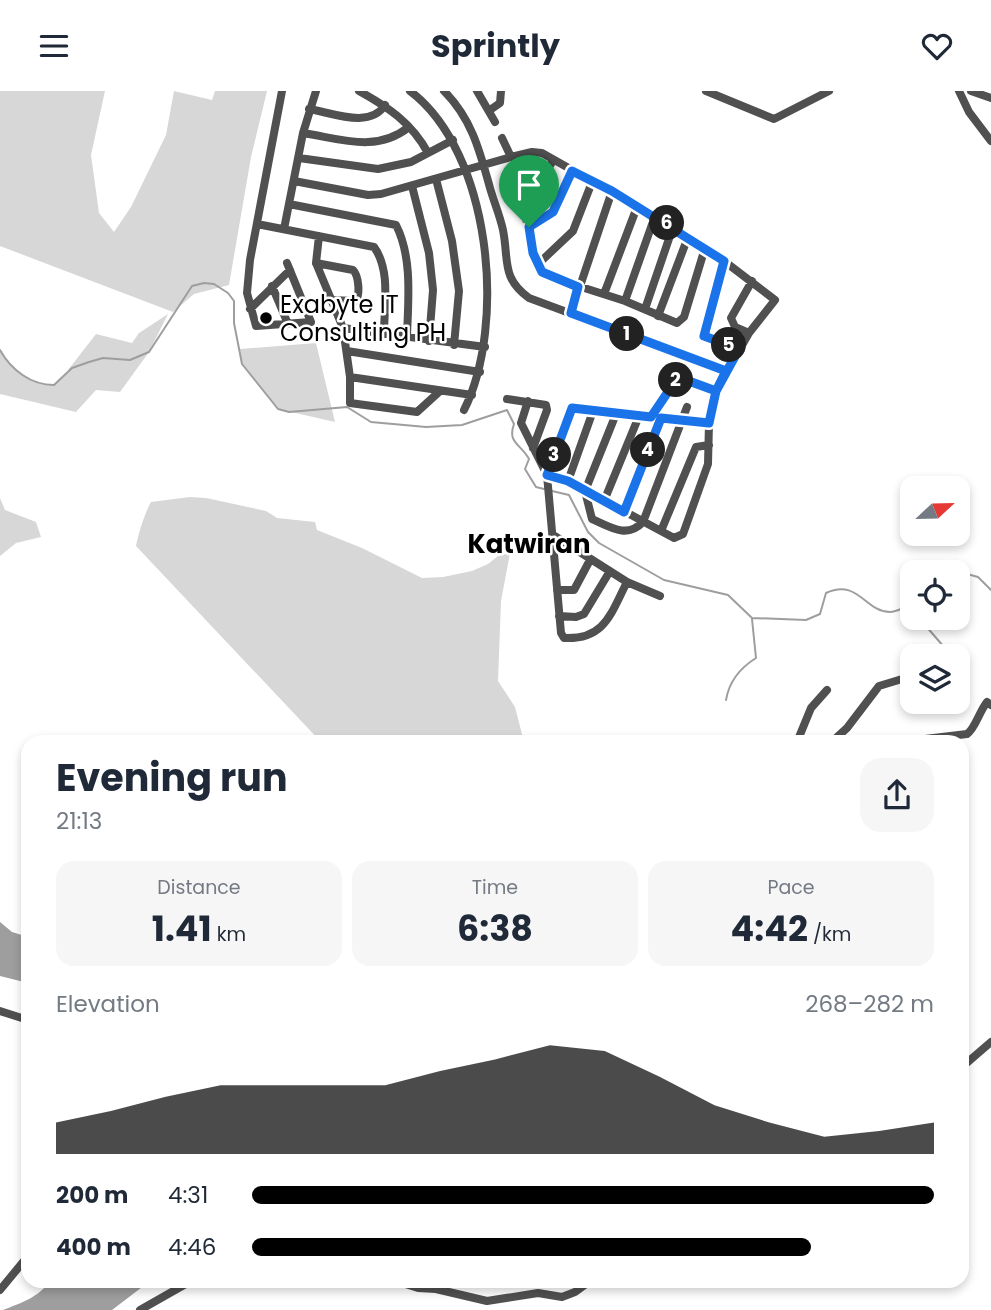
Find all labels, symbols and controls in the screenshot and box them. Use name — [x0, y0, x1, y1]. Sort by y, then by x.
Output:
text: Sprintly — [431, 23, 560, 68]
icon: menu — [35, 27, 73, 65]
icon: heart — [918, 27, 956, 65]
pin — [499, 155, 559, 227]
icon: arrive — [510, 166, 548, 204]
pin: 6 — [650, 205, 684, 241]
text: 6 — [660, 209, 673, 236]
place label: Exabyte IT Consulting PH — [280, 288, 446, 349]
marker: Exabyte IT Consulting PH — [258, 310, 274, 326]
pin: 1 — [610, 317, 644, 351]
text: 1 — [623, 320, 630, 347]
pin: 5 — [712, 327, 746, 363]
text: 5 — [722, 331, 735, 358]
pin: 2 — [658, 363, 694, 397]
text: 2 — [670, 366, 681, 393]
pin: 4 — [630, 433, 666, 467]
text: 4 — [641, 436, 654, 463]
pin: 3 — [536, 437, 572, 473]
text: 3 — [548, 441, 559, 468]
north arrow — [900, 476, 970, 546]
map controls — [900, 476, 970, 714]
district label: Katwiran — [468, 526, 590, 562]
button: locate — [900, 560, 970, 630]
button: layers — [900, 644, 970, 714]
text: Evening run — [56, 751, 288, 804]
button: share — [860, 758, 934, 832]
text: 21:13 — [56, 805, 102, 837]
text: Distance — [157, 874, 241, 901]
text: Time — [472, 874, 518, 901]
text: Pace — [767, 874, 815, 901]
text: 1.41 — [152, 904, 212, 953]
text: 6:38 — [457, 904, 533, 953]
text: 4:42 — [731, 904, 808, 953]
text: km — [212, 921, 246, 948]
text: /km — [808, 921, 851, 948]
text: Elevation — [56, 988, 160, 1020]
text: 268–282 m — [805, 988, 934, 1020]
text: 200 m — [56, 1179, 128, 1211]
text: 4:31 — [168, 1179, 208, 1211]
text: 400 m — [56, 1231, 131, 1263]
text: 4:46 — [168, 1231, 216, 1263]

